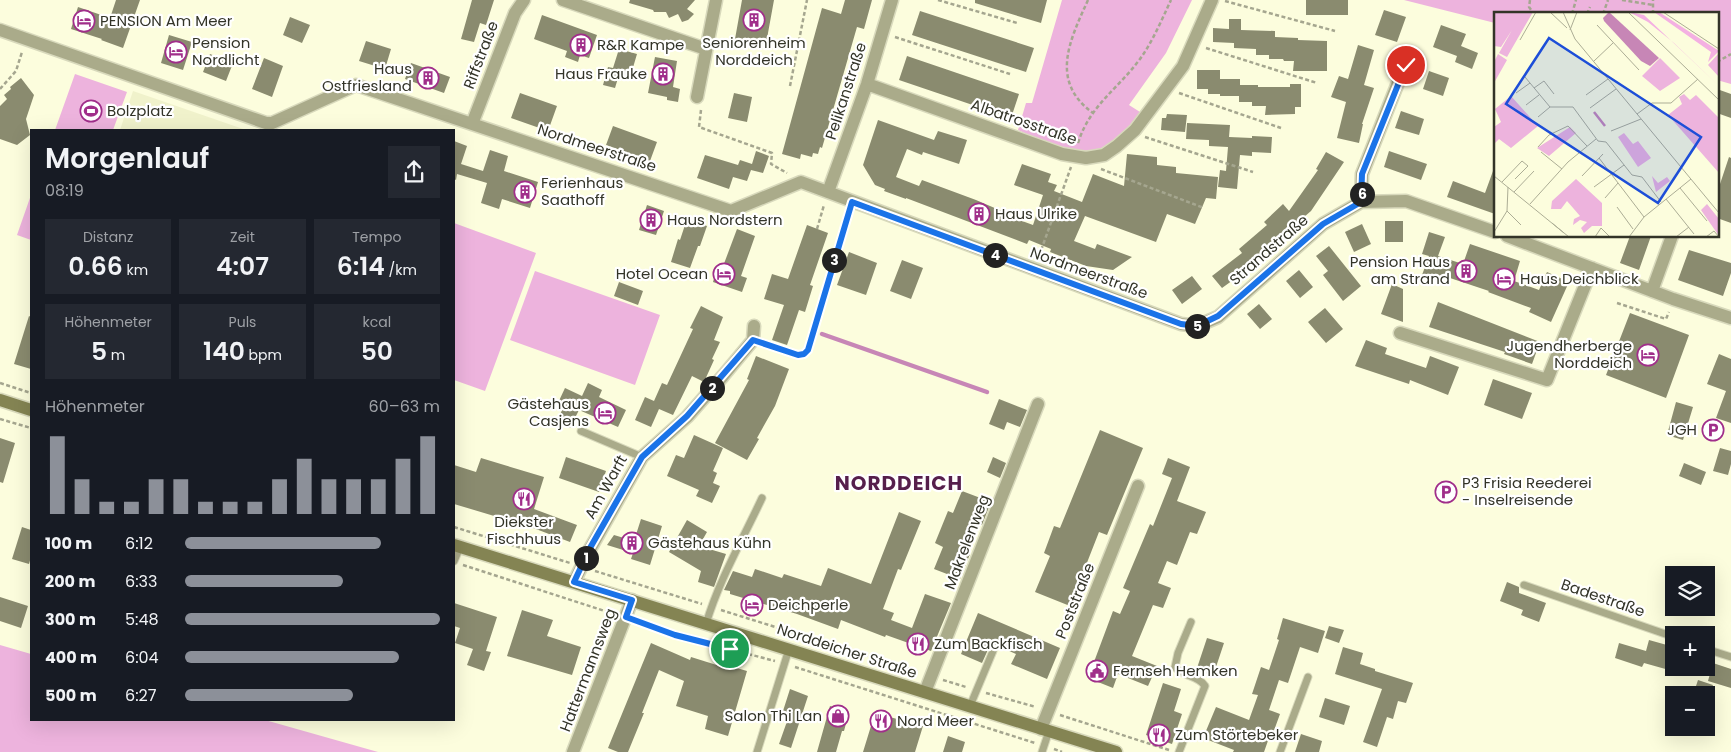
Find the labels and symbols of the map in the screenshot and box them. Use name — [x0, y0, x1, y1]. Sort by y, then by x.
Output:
building icon: Seniorenheim Norddeich — [742, 8, 766, 32]
hotel icon: PENSION Am Meer — [72, 9, 96, 33]
place label: PENSION Am Meer — [100, 10, 233, 31]
inset map — [1494, 12, 1718, 238]
street label: Riffstraße — [458, 18, 503, 92]
place label: Pension Nordlicht — [192, 32, 259, 70]
place label: Seniorenheim Norddeich — [702, 32, 806, 70]
building icon: R&R Kampe — [569, 33, 593, 57]
place label: R&R Kampe — [597, 34, 684, 55]
street label: Pelikanstraße — [820, 39, 871, 142]
hotel icon: Pension Nordlicht — [164, 40, 188, 64]
pin — [1385, 44, 1427, 86]
place label: Haus Ostfriesland — [322, 58, 412, 96]
building icon: Haus Frauke — [651, 62, 675, 86]
place label: Haus Frauke — [555, 63, 647, 84]
building icon: Haus Ostfriesland — [416, 66, 440, 90]
street label: Albatrosstraße — [968, 94, 1080, 150]
sports icon: Bolzplatz — [79, 99, 103, 123]
place label: Bolzplatz — [107, 100, 173, 121]
street label: Nordmeerstraße — [535, 118, 659, 177]
place label: Ferienhaus Saathoff — [541, 172, 623, 210]
building icon: Ferienhaus Saathoff — [513, 180, 537, 204]
pin: 6 — [1350, 182, 1374, 206]
building icon: Haus Ulrike — [967, 202, 991, 226]
place label: Haus Ulrike — [995, 203, 1077, 224]
building icon: Haus Nordstern — [639, 208, 663, 232]
place label: Haus Nordstern — [667, 209, 783, 230]
street label: Strandstraße — [1225, 209, 1313, 290]
street label: Nordmeerstraße — [1027, 241, 1151, 304]
pin: 4 — [982, 242, 1008, 268]
pin: 3 — [822, 248, 846, 272]
place label: Pension Haus am Strand — [1350, 251, 1450, 289]
building icon: Pension Haus am Strand — [1454, 259, 1478, 283]
hotel icon: Hotel Ocean — [712, 262, 736, 286]
place label: Hotel Ocean — [616, 263, 708, 284]
hotel icon: Haus Deichblick — [1492, 267, 1516, 291]
place label: Haus Deichblick — [1520, 268, 1639, 289]
pin: 5 — [1184, 314, 1210, 338]
place label: Jugendherberge Norddeich — [1506, 335, 1632, 373]
hotel icon: Jugendherberge Norddeich — [1636, 343, 1660, 367]
pin: 2 — [700, 376, 724, 400]
place label: Gästehaus Casjens — [507, 393, 589, 431]
hotel icon: Gästehaus Casjens — [593, 401, 617, 425]
parking icon: JGH — [1701, 418, 1725, 442]
place label: JGH — [1667, 419, 1697, 440]
street label: Am Warft — [579, 451, 632, 523]
district label: NORDDEICH — [835, 469, 963, 497]
place label: P3 Frisia Reederei - Inselreisende — [1462, 472, 1592, 510]
parking icon: P3 Frisia Reederei - Inselreisende — [1434, 480, 1458, 504]
restaurant icon: Diekster Fischhuus — [512, 487, 536, 511]
street label: Makrelenweg — [939, 491, 994, 592]
place label: Diekster Fischhuus — [487, 511, 561, 549]
building icon: Gästehaus Kühn — [620, 531, 644, 555]
place label: Gästehaus Kühn — [648, 532, 771, 553]
pin: 1 — [574, 546, 598, 570]
street label: Poststraße — [1050, 560, 1099, 642]
street label: Badestraße — [1558, 573, 1648, 622]
hotel icon: Deichperle — [740, 593, 764, 617]
place label: Deichperle — [768, 594, 848, 615]
street label: Hattermannsweg — [554, 605, 621, 735]
street label: Norddeicher Straße — [774, 618, 920, 683]
pin — [709, 628, 751, 670]
restaurant icon: Zum Backfisch — [906, 632, 930, 656]
place label: Zum Backfisch — [934, 633, 1043, 654]
public building icon: Fernseh Hemken — [1085, 659, 1109, 683]
place label: Fernseh Hemken — [1113, 660, 1238, 681]
shop icon: Salon Thi Lan — [826, 704, 850, 728]
place label: Salon Thi Lan — [725, 705, 822, 726]
restaurant icon: Nord Meer — [869, 709, 893, 733]
place label: Nord Meer — [897, 710, 974, 731]
restaurant icon: Zum Störtebeker — [1147, 723, 1171, 747]
place label: Zum Störtebeker — [1175, 724, 1299, 745]

